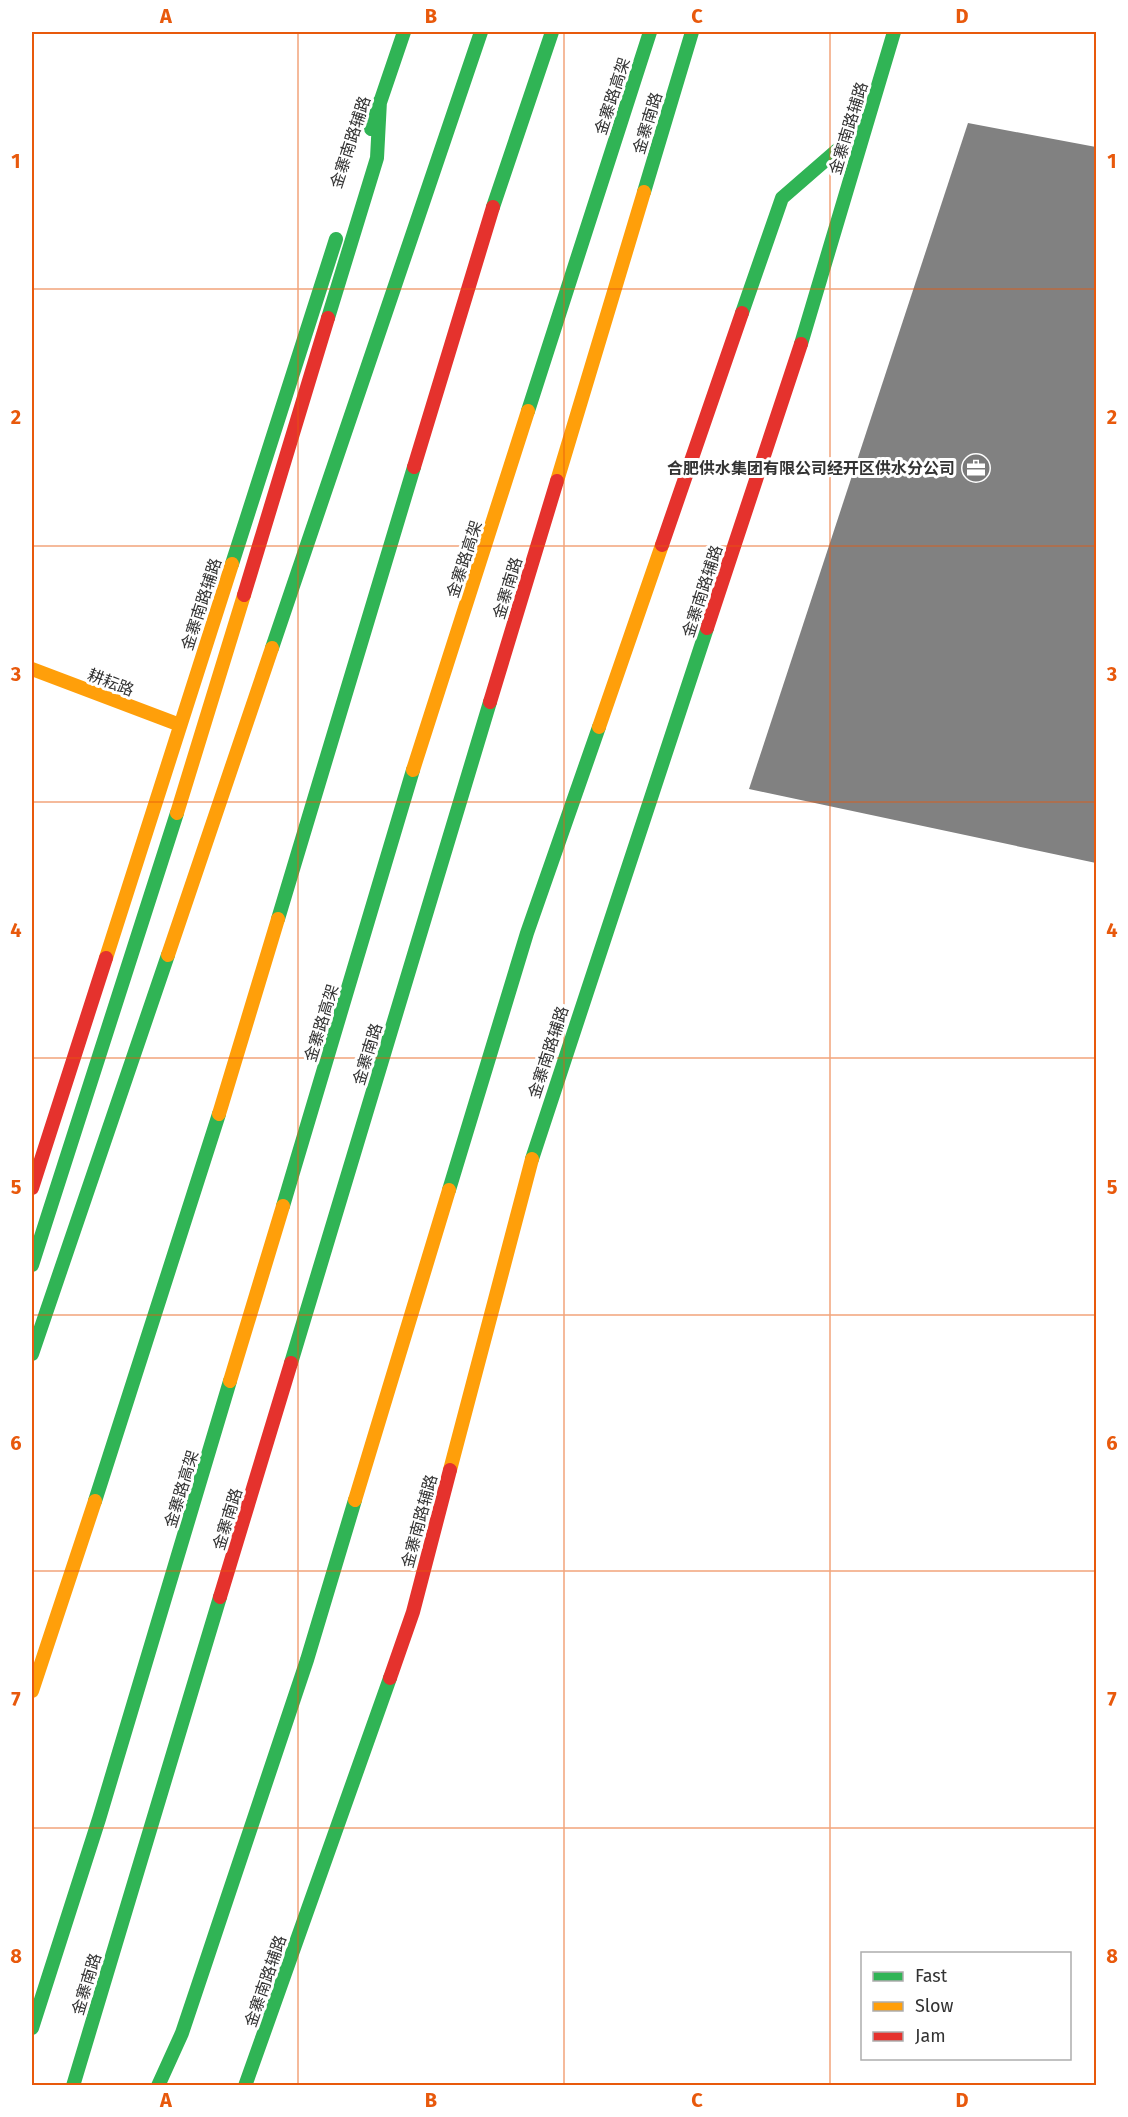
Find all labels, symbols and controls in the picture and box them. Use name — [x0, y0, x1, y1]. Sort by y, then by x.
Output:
text: A — [159, 4, 173, 28]
text: B — [425, 4, 437, 28]
text: C — [691, 4, 703, 28]
text: D — [955, 4, 969, 28]
street label: 金寨路高架 — [591, 55, 634, 137]
street label: 金寨南路辅路 — [825, 79, 872, 177]
street label: 金寨南路 — [629, 90, 666, 157]
street label: 金寨南路辅路 — [327, 94, 374, 191]
text: 1 — [11, 149, 21, 173]
text: 1 — [1107, 149, 1117, 173]
text: 2 — [11, 405, 21, 429]
text: 2 — [1107, 405, 1117, 429]
office icon: 合肥供水集团有限公司经开区供水分公司 — [960, 452, 992, 484]
place label: 合肥供水集团有限公司经开区供水分公司 — [667, 459, 955, 478]
street label: 金寨路高架 — [443, 518, 486, 600]
street label: 金寨南路辅路 — [679, 543, 726, 640]
street label: 金寨南路 — [489, 555, 526, 622]
street label: 金寨南路辅路 — [178, 556, 225, 653]
text: 3 — [10, 662, 21, 686]
text: 3 — [1106, 662, 1117, 686]
street label: 耕耘路 — [85, 665, 137, 700]
text: 4 — [10, 918, 22, 942]
text: 4 — [1106, 918, 1118, 942]
street label: 金寨路高架 — [301, 982, 342, 1064]
street label: 金寨南路辅路 — [525, 1004, 572, 1101]
street label: 金寨南路 — [349, 1021, 386, 1088]
text: 5 — [11, 1175, 22, 1199]
text: 5 — [1107, 1175, 1118, 1199]
text: 6 — [10, 1431, 22, 1455]
text: 6 — [1106, 1431, 1118, 1455]
street label: 金寨路高架 — [161, 1448, 202, 1530]
street label: 金寨南路辅路 — [398, 1472, 441, 1570]
street label: 金寨南路 — [209, 1486, 246, 1553]
text: 7 — [11, 1687, 21, 1711]
text: 7 — [1107, 1687, 1117, 1711]
street label: 金寨南路辅路 — [241, 1933, 290, 2030]
text: 8 — [10, 1944, 22, 1968]
text: 8 — [1106, 1944, 1118, 1968]
street label: 金寨南路 — [68, 1951, 105, 2018]
legend — [861, 1952, 1071, 2060]
text: Fast — [915, 1965, 948, 1987]
text: Slow — [915, 1995, 954, 2017]
text: Jam — [915, 2025, 946, 2047]
text: A — [159, 2088, 173, 2112]
text: B — [425, 2088, 437, 2112]
text: C — [691, 2088, 703, 2112]
text: D — [955, 2088, 969, 2112]

